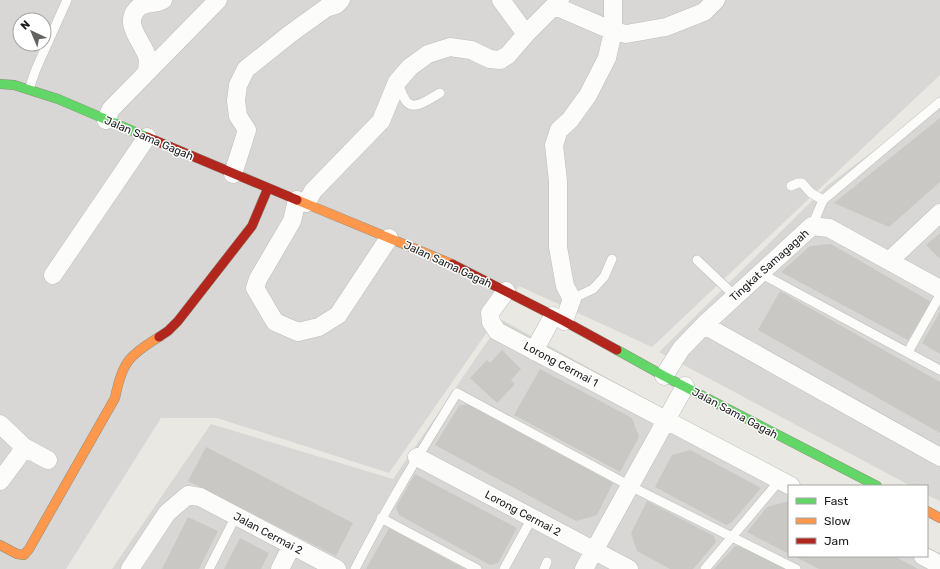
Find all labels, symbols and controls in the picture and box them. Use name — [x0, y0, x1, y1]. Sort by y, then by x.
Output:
north arrow — [12, 12, 52, 52]
text: N — [18, 18, 33, 33]
street label: Jalan Sama Gagah — [102, 114, 195, 163]
street label: Tingkat Samagagah — [727, 227, 811, 304]
street label: Jalan Sama Gagah — [402, 238, 494, 291]
street label: Lorong Cermai 1 — [521, 339, 600, 389]
street label: Jalan Sama Gagah — [690, 385, 780, 442]
legend — [788, 485, 928, 557]
street label: Lorong Cermai 2 — [483, 488, 563, 539]
text: Fast — [824, 494, 848, 508]
street label: Jalan Cermai 2 — [231, 510, 305, 557]
text: Slow — [824, 514, 851, 528]
text: Jam — [824, 534, 849, 548]

